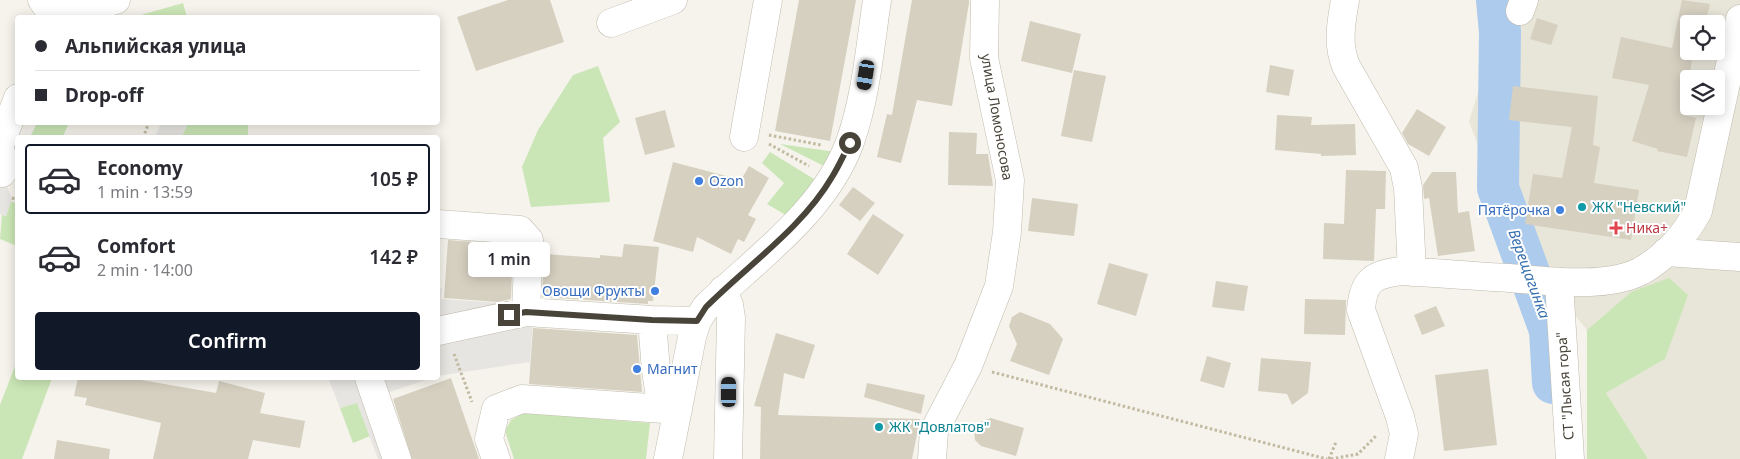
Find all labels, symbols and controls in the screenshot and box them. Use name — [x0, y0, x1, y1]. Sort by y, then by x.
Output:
map controls — [1680, 15, 1725, 115]
button: locate — [1680, 15, 1725, 60]
text: Альпийская улица — [65, 33, 246, 59]
street label: улица Ломоносова — [977, 52, 1018, 182]
car — [856, 59, 875, 91]
button: layers — [1680, 70, 1725, 115]
text: Drop-off — [65, 82, 144, 108]
route start — [839, 132, 861, 154]
text: Economy — [97, 155, 183, 181]
icon: car — [37, 157, 82, 202]
text: 105 ₽ — [369, 166, 418, 192]
place label: Ozon — [709, 171, 744, 190]
marker: Ozon — [693, 175, 705, 187]
text: 1 min · 13:59 — [97, 181, 193, 203]
place label: ЖК "Невский" — [1592, 197, 1686, 216]
place label: Пятёрочка — [1478, 200, 1550, 219]
marker: ЖК "Невский" — [1576, 201, 1588, 213]
marker: Пятёрочка — [1554, 204, 1566, 216]
place label: Ника+ — [1626, 218, 1668, 237]
marker: Ника+ — [1610, 222, 1622, 234]
water label: Верещагинка — [1505, 226, 1556, 322]
text: Comfort — [97, 233, 176, 259]
icon: car — [37, 235, 82, 280]
callout: 1 min — [468, 242, 550, 278]
text: 142 ₽ — [369, 244, 418, 270]
text: 1 min — [487, 248, 531, 270]
text: 2 min · 14:00 — [97, 259, 193, 281]
place label: Овощи Фрукты — [542, 281, 645, 300]
marker: Овощи Фрукты — [649, 285, 661, 297]
route end — [498, 304, 520, 326]
button: Confirm — [35, 312, 420, 370]
street label: СТ "Лысая гора" — [1551, 331, 1578, 441]
place label: Магнит — [647, 359, 698, 378]
marker: Магнит — [631, 363, 643, 375]
car — [721, 377, 736, 407]
place label: ЖК "Довлатов" — [889, 417, 990, 436]
marker: ЖК "Довлатов" — [873, 421, 885, 433]

